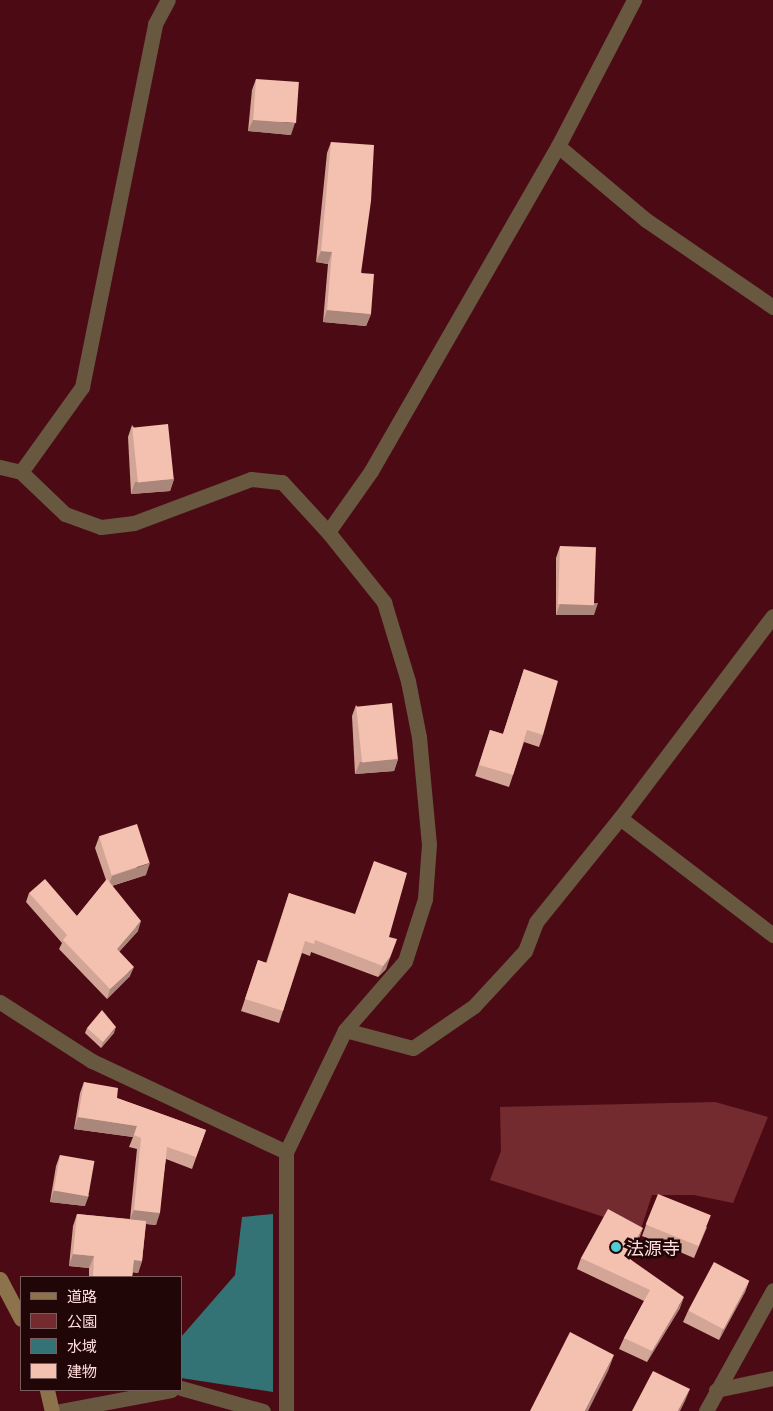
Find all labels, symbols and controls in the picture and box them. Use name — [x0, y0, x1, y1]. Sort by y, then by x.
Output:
place label: 法源寺 — [626, 1236, 680, 1258]
marker: 法源寺 — [610, 1241, 622, 1253]
legend — [20, 1276, 182, 1391]
text: 道路 — [67, 1285, 97, 1306]
text: 公園 — [67, 1310, 97, 1331]
text: 水域 — [67, 1335, 97, 1356]
text: 建物 — [67, 1360, 97, 1381]

